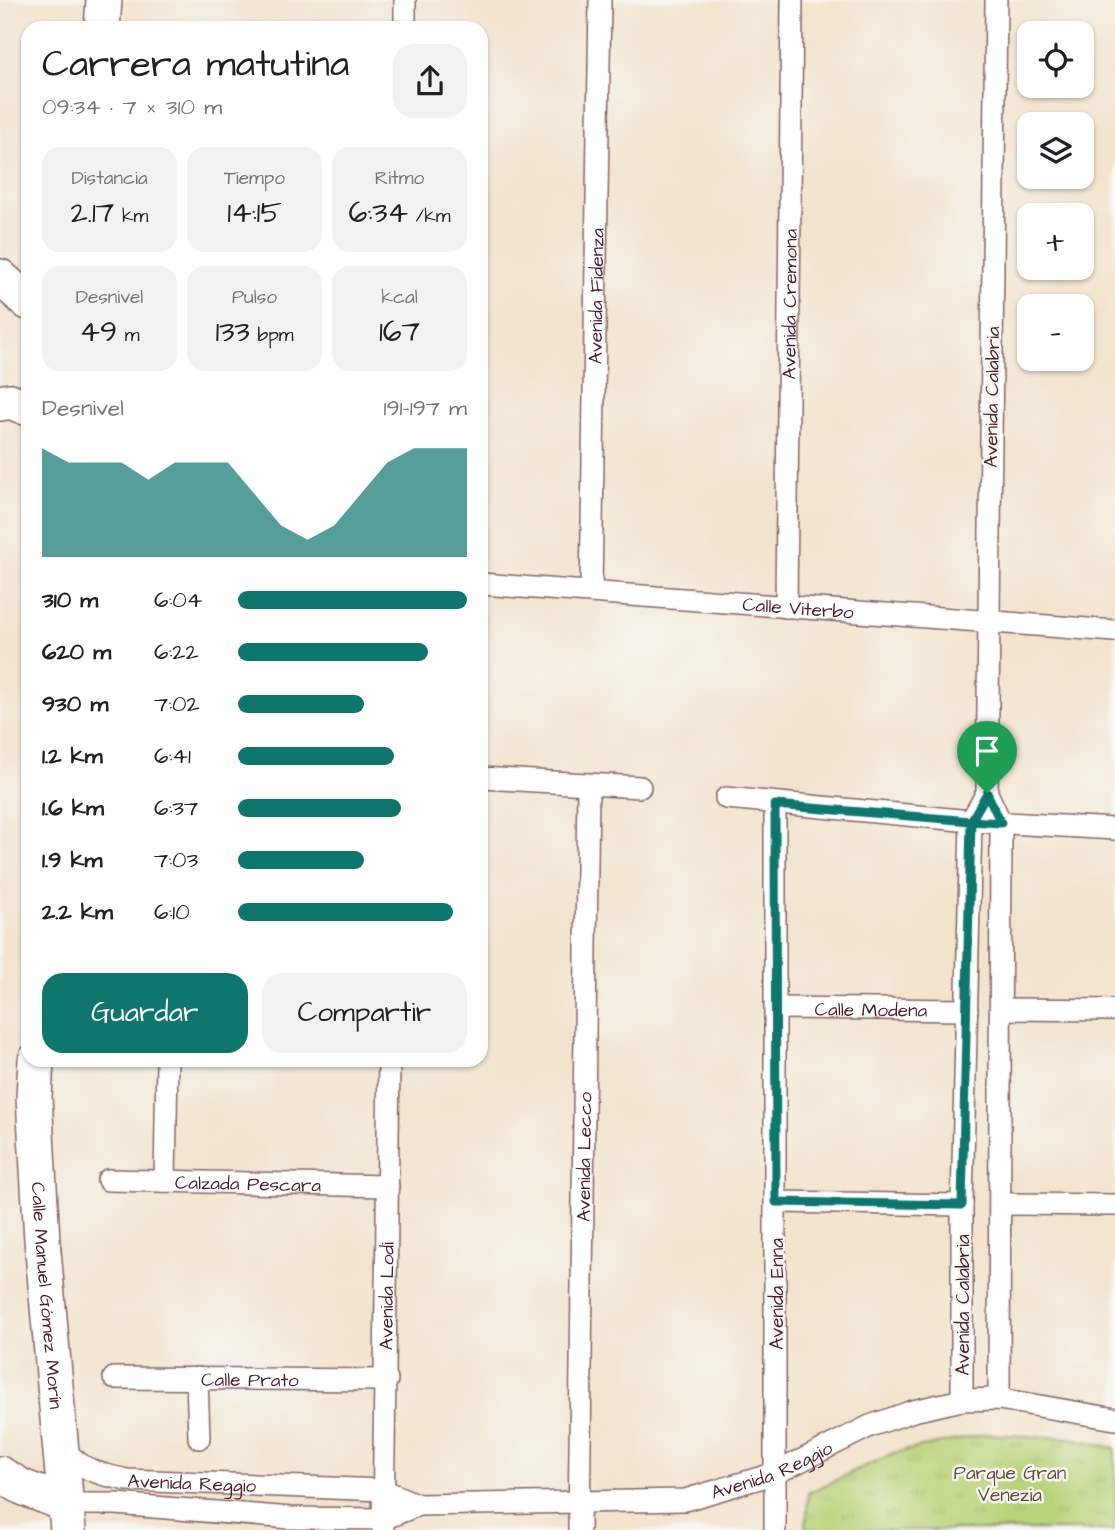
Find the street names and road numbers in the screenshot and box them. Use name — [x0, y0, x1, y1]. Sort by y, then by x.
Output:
street label: Avenida Fidenza — [582, 227, 612, 364]
street label: Avenida Cremona — [776, 228, 805, 379]
street label: Avenida Calabria — [978, 326, 1007, 468]
street label: Calle Viterbo — [741, 591, 855, 627]
street label: Calle Modena — [815, 996, 928, 1025]
street label: Avenida Lecco — [571, 1092, 599, 1222]
street label: Calzada Pescara — [175, 1169, 322, 1200]
street label: Calle Manuel Gómez Morín — [24, 1181, 69, 1410]
street label: Avenida Calabria — [950, 1234, 977, 1376]
street label: Avenida Enna — [764, 1238, 791, 1350]
street label: Avenida Lodi — [373, 1242, 402, 1350]
street label: Calle Prato — [201, 1367, 299, 1394]
street label: Avenida Reggio — [708, 1435, 838, 1507]
street label: Avenida Reggio — [127, 1468, 257, 1501]

